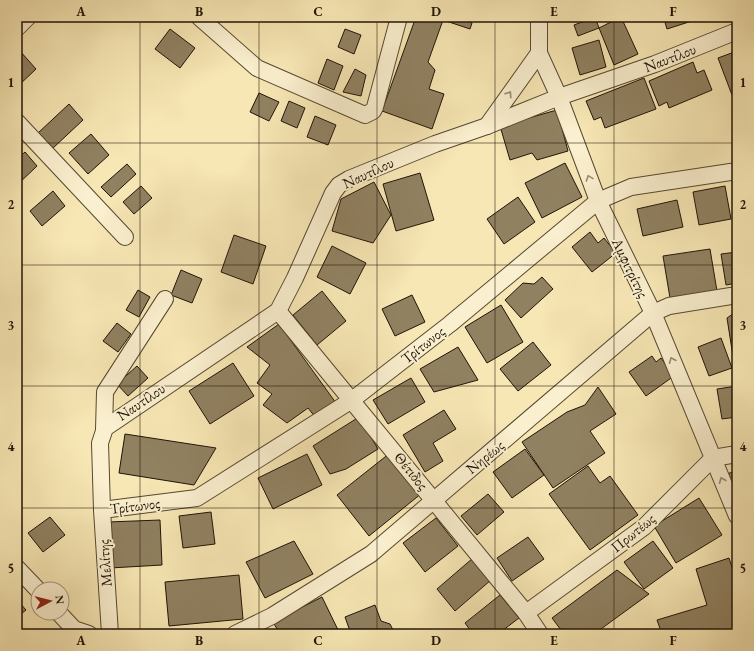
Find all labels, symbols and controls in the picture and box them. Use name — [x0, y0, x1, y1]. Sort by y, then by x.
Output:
text: A — [75, 3, 86, 20]
text: B — [195, 3, 203, 20]
text: C — [313, 3, 323, 20]
text: D — [431, 3, 441, 20]
text: E — [550, 3, 558, 20]
text: F — [669, 3, 677, 20]
street label: Ναυτίλου — [641, 39, 699, 76]
text: 1 — [8, 74, 15, 91]
text: 1 — [740, 74, 747, 91]
one-way arrow — [504, 91, 512, 98]
street label: Ναυτίλου — [339, 152, 396, 193]
one-way arrow — [586, 175, 594, 182]
text: 2 — [8, 196, 15, 213]
text: 2 — [740, 196, 747, 213]
street label: Αμφιτρίτης — [607, 234, 653, 301]
text: 3 — [8, 317, 15, 334]
text: 3 — [740, 317, 747, 334]
street label: Τρίτωνος — [397, 322, 448, 368]
one-way arrow — [669, 357, 677, 364]
street label: Ναυτίλου — [113, 378, 169, 425]
street label: Νηρέως — [462, 435, 508, 478]
text: 4 — [8, 438, 15, 455]
text: 4 — [740, 438, 747, 455]
street label: Θέτιδος — [390, 448, 433, 494]
one-way arrow — [719, 477, 727, 484]
street label: Τρίτωνος — [109, 493, 161, 518]
street label: Πρωτέως — [606, 509, 659, 556]
street label: Μελίτης — [93, 539, 116, 587]
text: 5 — [8, 560, 14, 577]
text: 5 — [740, 560, 746, 577]
north arrow — [30, 581, 70, 621]
text: N — [52, 595, 67, 605]
text: A — [75, 632, 86, 649]
text: B — [195, 632, 203, 649]
text: C — [313, 632, 323, 649]
text: D — [431, 632, 441, 649]
text: E — [550, 632, 558, 649]
text: F — [669, 632, 677, 649]

